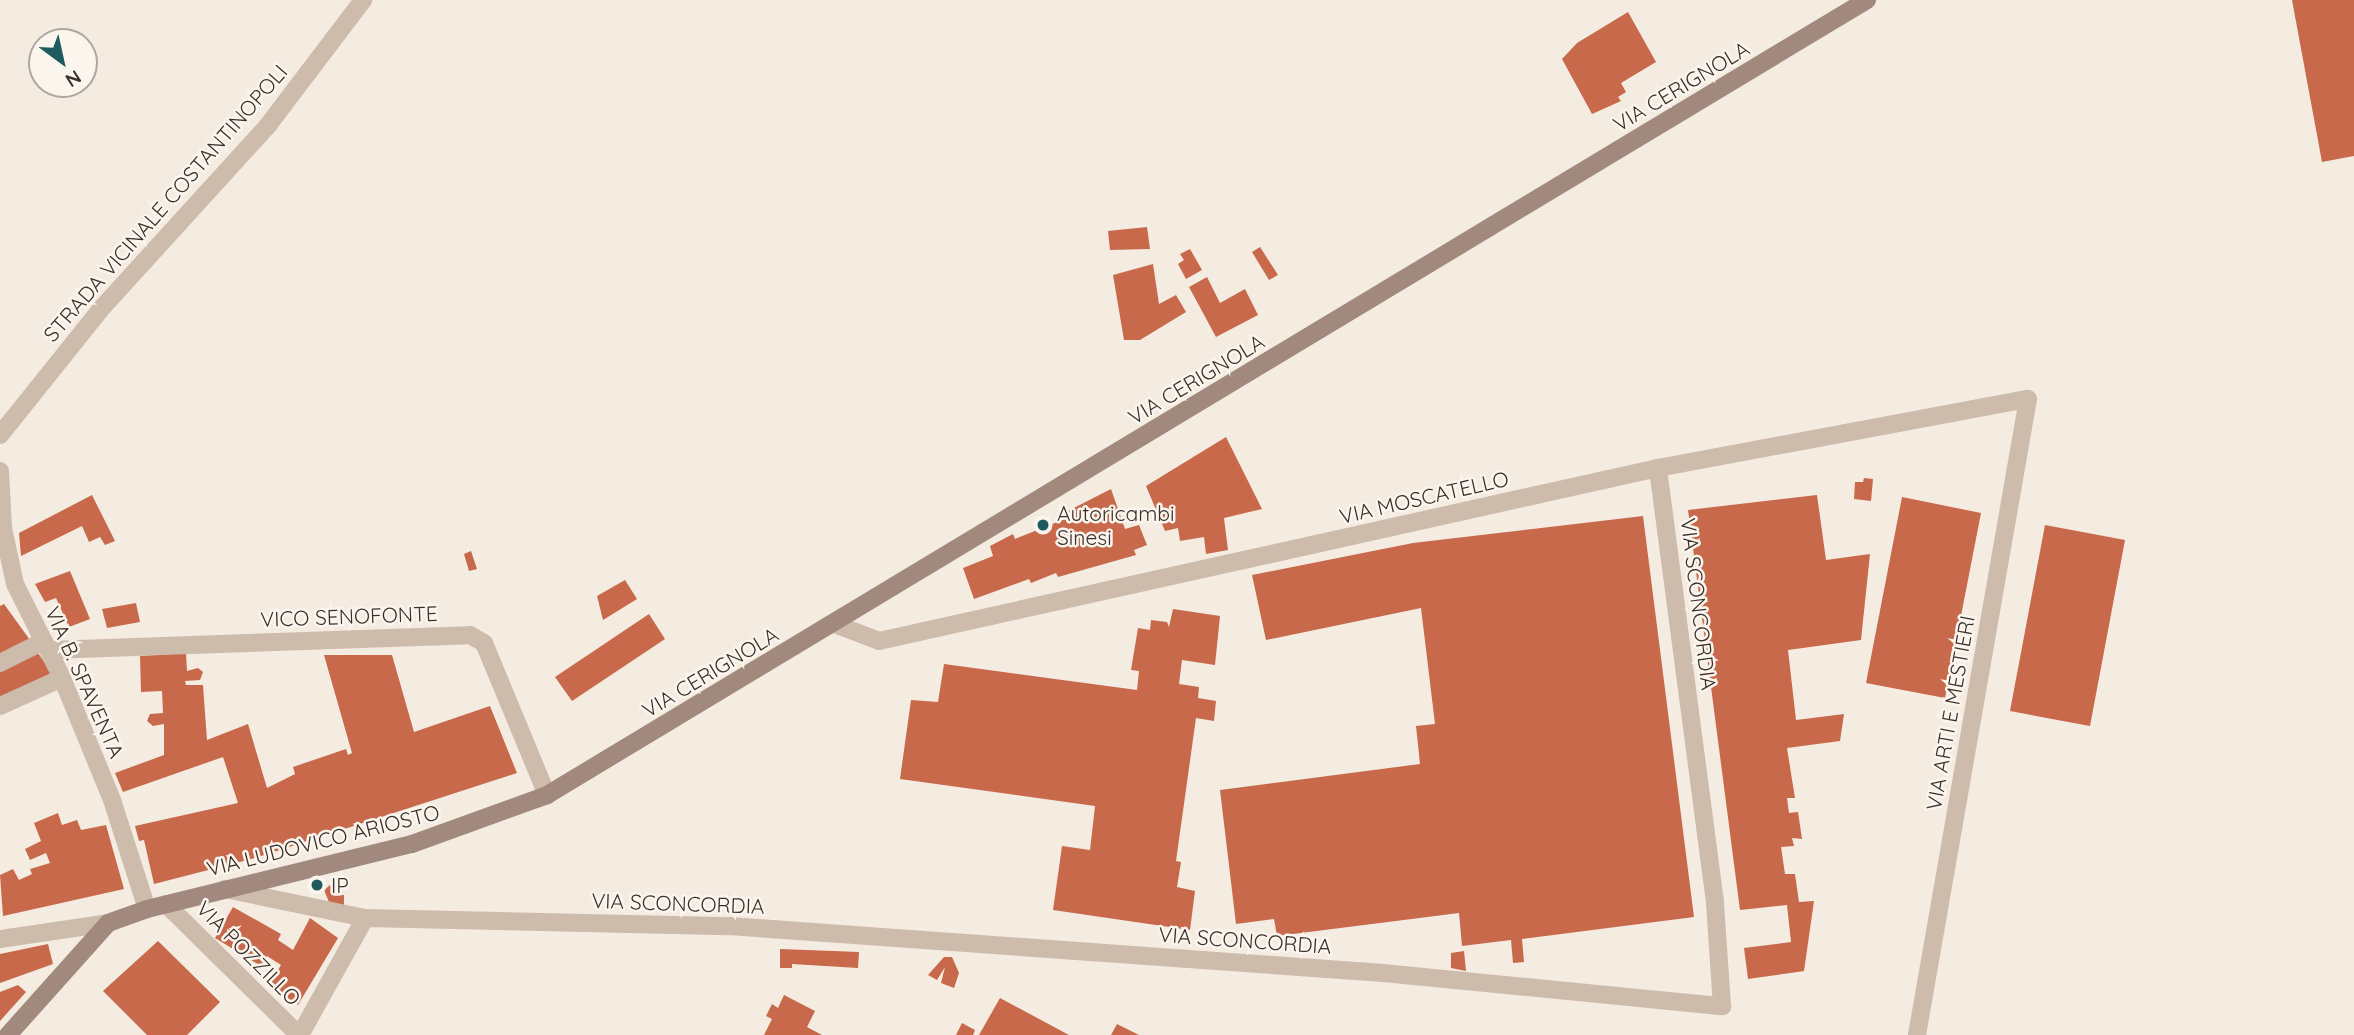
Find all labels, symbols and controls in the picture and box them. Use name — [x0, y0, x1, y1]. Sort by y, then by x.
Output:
north arrow — [28, 28, 98, 98]
street label: VIA CERIGNOLA — [1608, 35, 1754, 137]
street label: STRADA VICINALE COSTANTINOPOLI — [38, 59, 292, 347]
street label: VIA CERIGNOLA — [1123, 328, 1269, 430]
street label: VIA MOSCATELLO — [1337, 465, 1511, 529]
place label: Autoricambi Sinesi — [1057, 500, 1175, 550]
street label: VIA SCONCORDIA — [1676, 516, 1722, 692]
marker: Autoricambi Sinesi — [1035, 517, 1051, 533]
street label: VICO SENOFONTE — [260, 600, 438, 632]
street label: VIA B. SPAVENTA — [40, 602, 130, 762]
street label: VIA ARTI E MESTIERI — [1920, 614, 1980, 812]
street label: VIA CERIGNOLA — [637, 621, 783, 723]
street label: VIA LUDOVICO ARIOSTO — [204, 799, 442, 881]
place label: IP — [331, 872, 349, 898]
marker: IP — [309, 877, 325, 893]
street label: VIA SCONCORDIA — [591, 887, 765, 919]
street label: VIA POZZILLO — [192, 896, 306, 1010]
street label: VIA SCONCORDIA — [1158, 921, 1332, 959]

